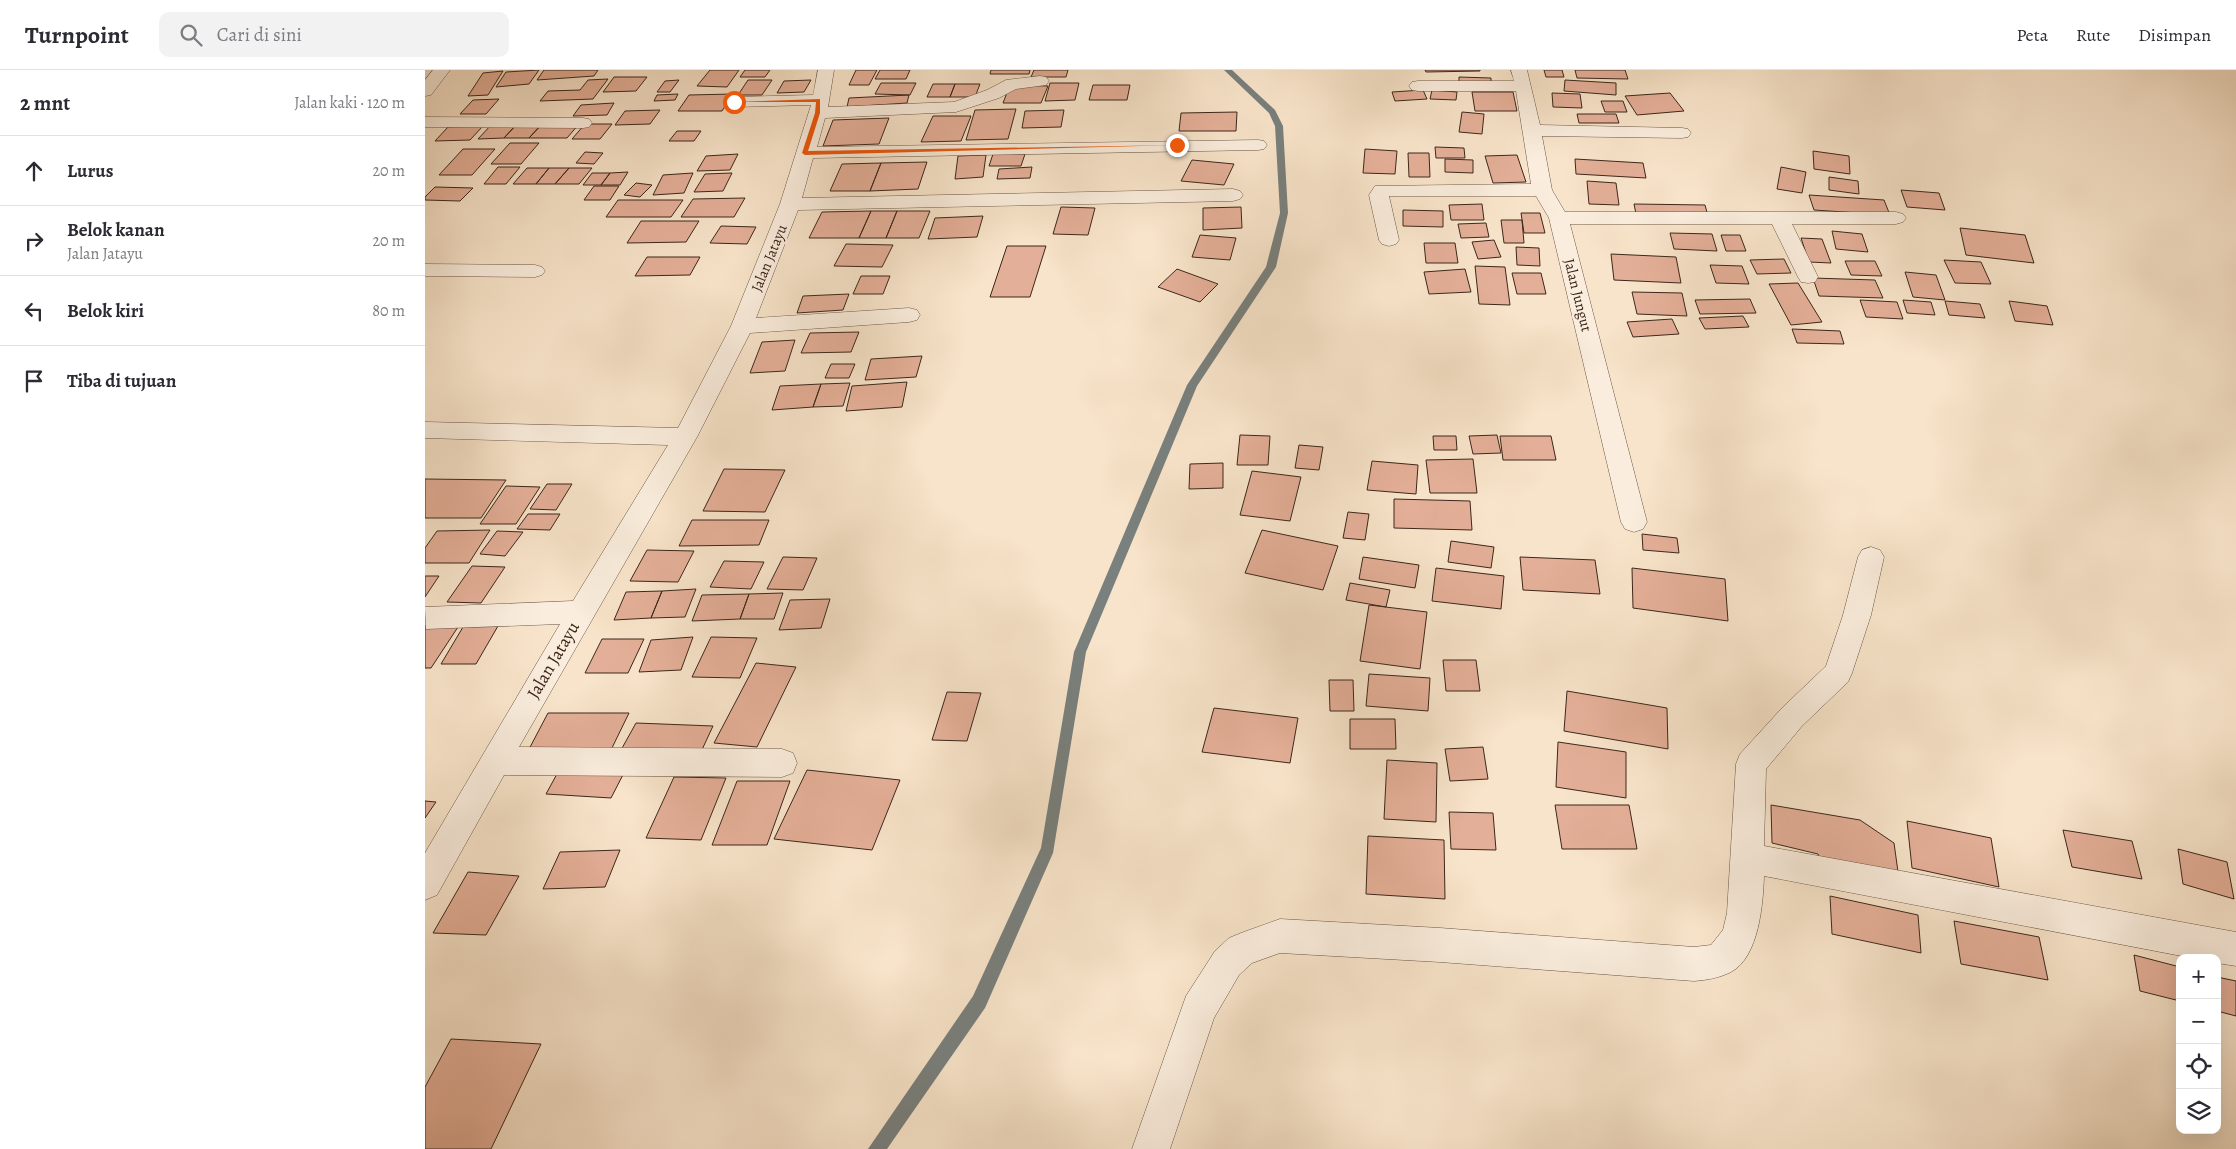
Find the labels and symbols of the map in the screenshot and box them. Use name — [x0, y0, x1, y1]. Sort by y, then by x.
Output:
route start — [723, 91, 746, 114]
route end — [1166, 134, 1189, 157]
street label: Jalan Jatayu — [746, 220, 792, 295]
street label: Jalan Jungut — [1559, 256, 1597, 334]
street label: Jalan Jatayu — [521, 617, 585, 703]

